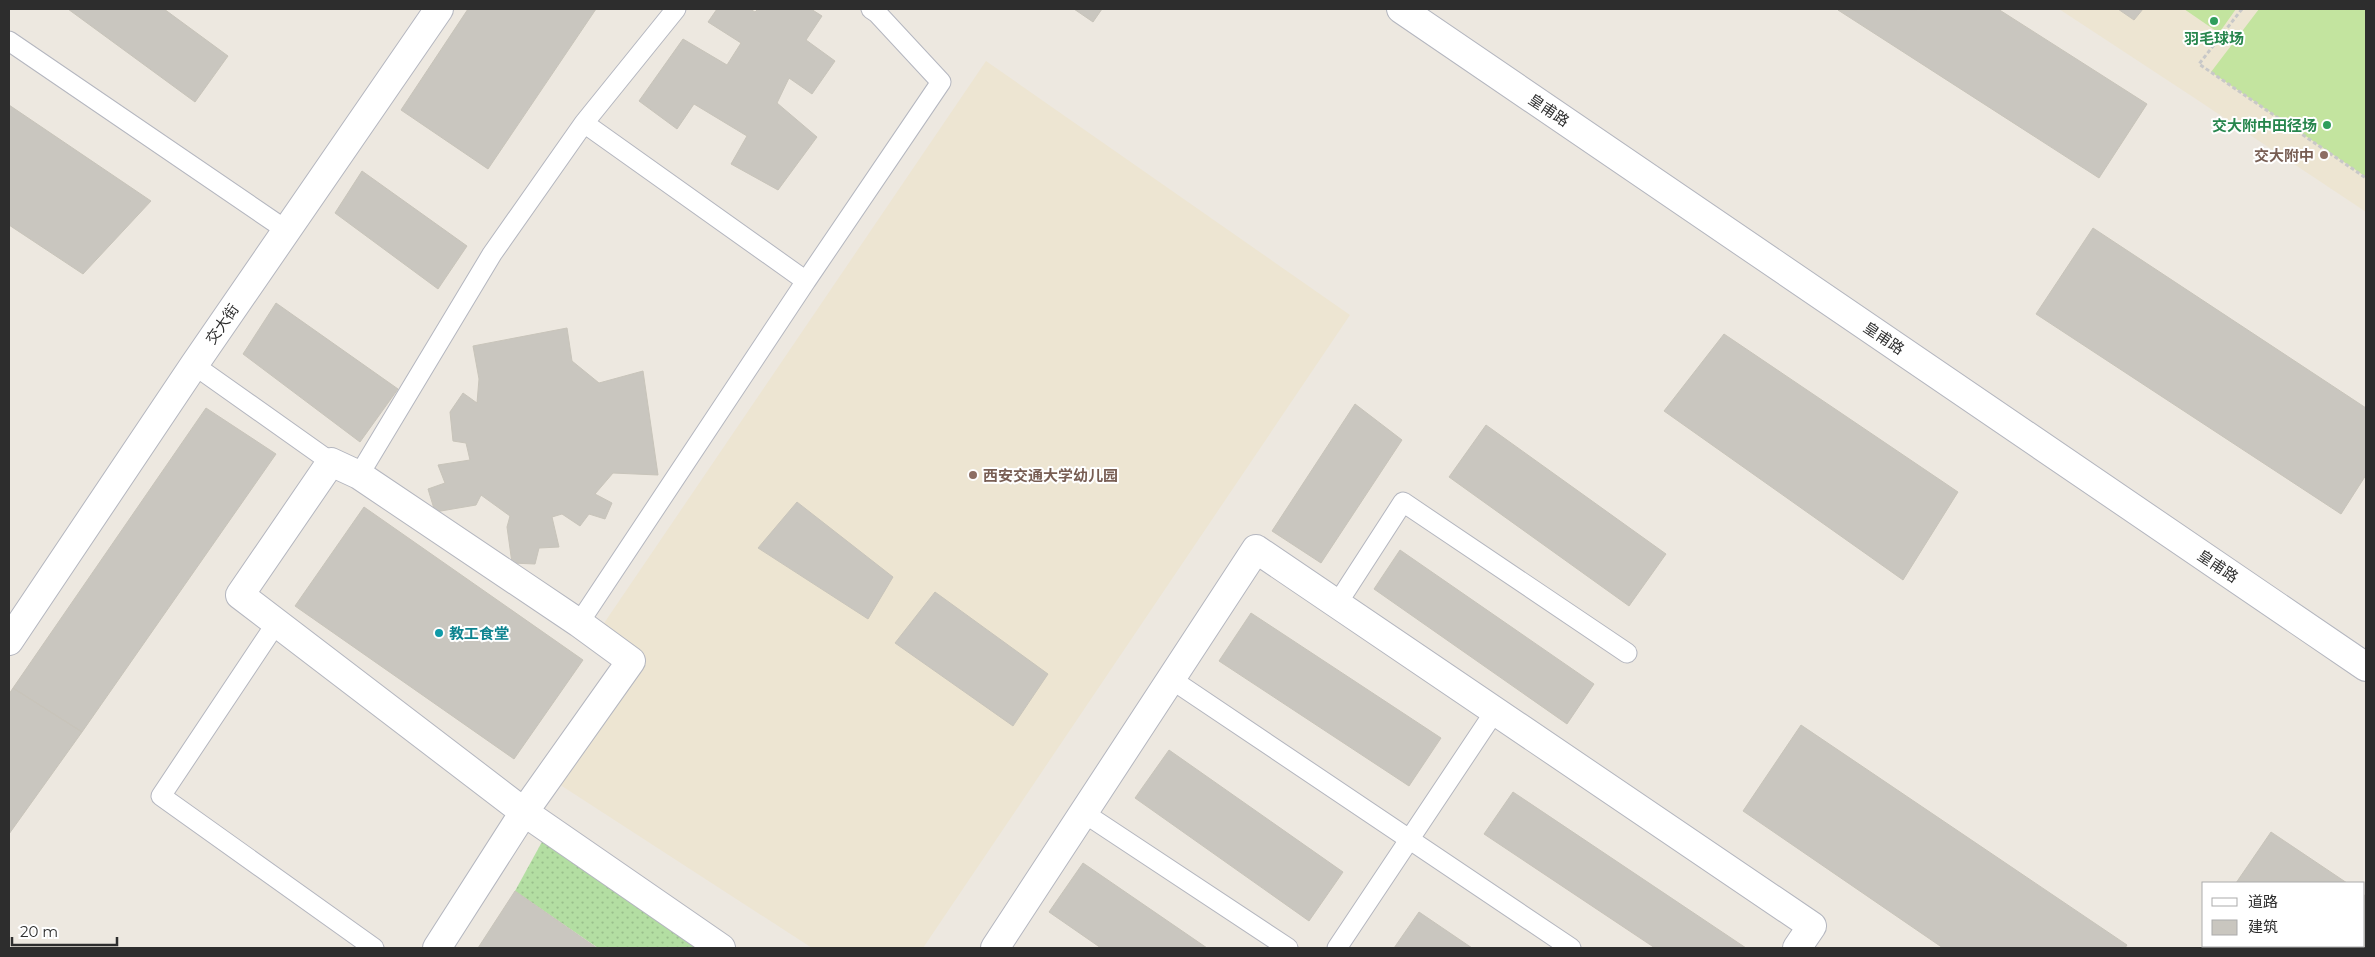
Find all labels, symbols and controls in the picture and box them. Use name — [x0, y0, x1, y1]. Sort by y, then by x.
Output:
marker: 羽毛球场 — [2208, 15, 2220, 27]
place label: 羽毛球场 — [2184, 29, 2244, 48]
street label: 皇甫路 — [1525, 90, 1573, 130]
place label: 交大附中田径场 — [2212, 116, 2317, 135]
marker: 交大附中田径场 — [2321, 119, 2333, 131]
place label: 交大附中 — [2254, 146, 2314, 165]
marker: 交大附中 — [2318, 149, 2330, 161]
street label: 交大街 — [201, 300, 243, 348]
street label: 皇甫路 — [1860, 318, 1908, 358]
place label: 西安交通大学幼儿园 — [983, 466, 1118, 485]
marker: 西安交通大学幼儿园 — [967, 469, 979, 481]
street label: 皇甫路 — [2194, 546, 2242, 586]
place label: 教工食堂 — [449, 624, 509, 643]
marker: 教工食堂 — [433, 627, 445, 639]
legend — [2202, 882, 2365, 947]
text: 道路 — [2248, 892, 2278, 911]
scale bar — [12, 914, 118, 946]
text: 建筑 — [2248, 917, 2278, 936]
text: 20 m — [20, 922, 58, 941]

